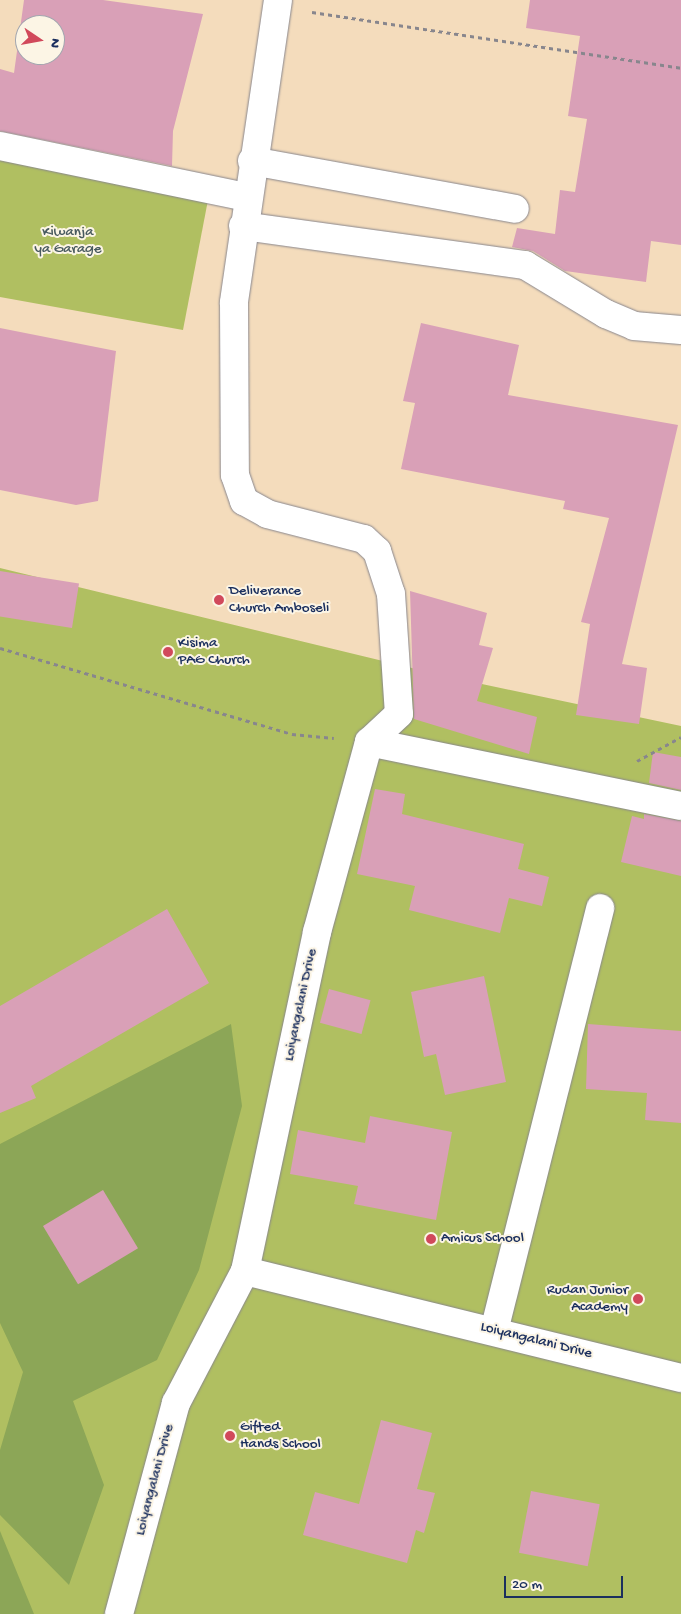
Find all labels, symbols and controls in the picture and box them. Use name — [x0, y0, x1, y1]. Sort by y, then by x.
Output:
north arrow — [15, 15, 65, 65]
text: N — [45, 37, 63, 49]
park label: Kiwanja ya Garage — [35, 223, 101, 258]
place label: Deliverance Church Amboseli — [229, 582, 329, 617]
marker: Deliverance Church Amboseli — [213, 594, 225, 606]
place label: Kisima PAG Church — [178, 634, 250, 669]
marker: Kisima PAG Church — [162, 646, 174, 658]
street label: Loiyangalani Drive — [280, 947, 322, 1063]
place label: Amicus School — [441, 1230, 524, 1248]
marker: Amicus School — [425, 1233, 437, 1245]
place label: Rudan Junior Academy — [547, 1281, 628, 1316]
marker: Rudan Junior Academy — [632, 1293, 644, 1305]
street label: Loiyangalani Drive — [478, 1318, 594, 1364]
place label: Gifted Hands School — [240, 1418, 321, 1453]
street label: Loiyangalani Drive — [131, 1422, 179, 1538]
marker: Gifted Hands School — [224, 1430, 236, 1442]
scale bar — [506, 1566, 625, 1598]
text: 20 m — [512, 1576, 542, 1594]

